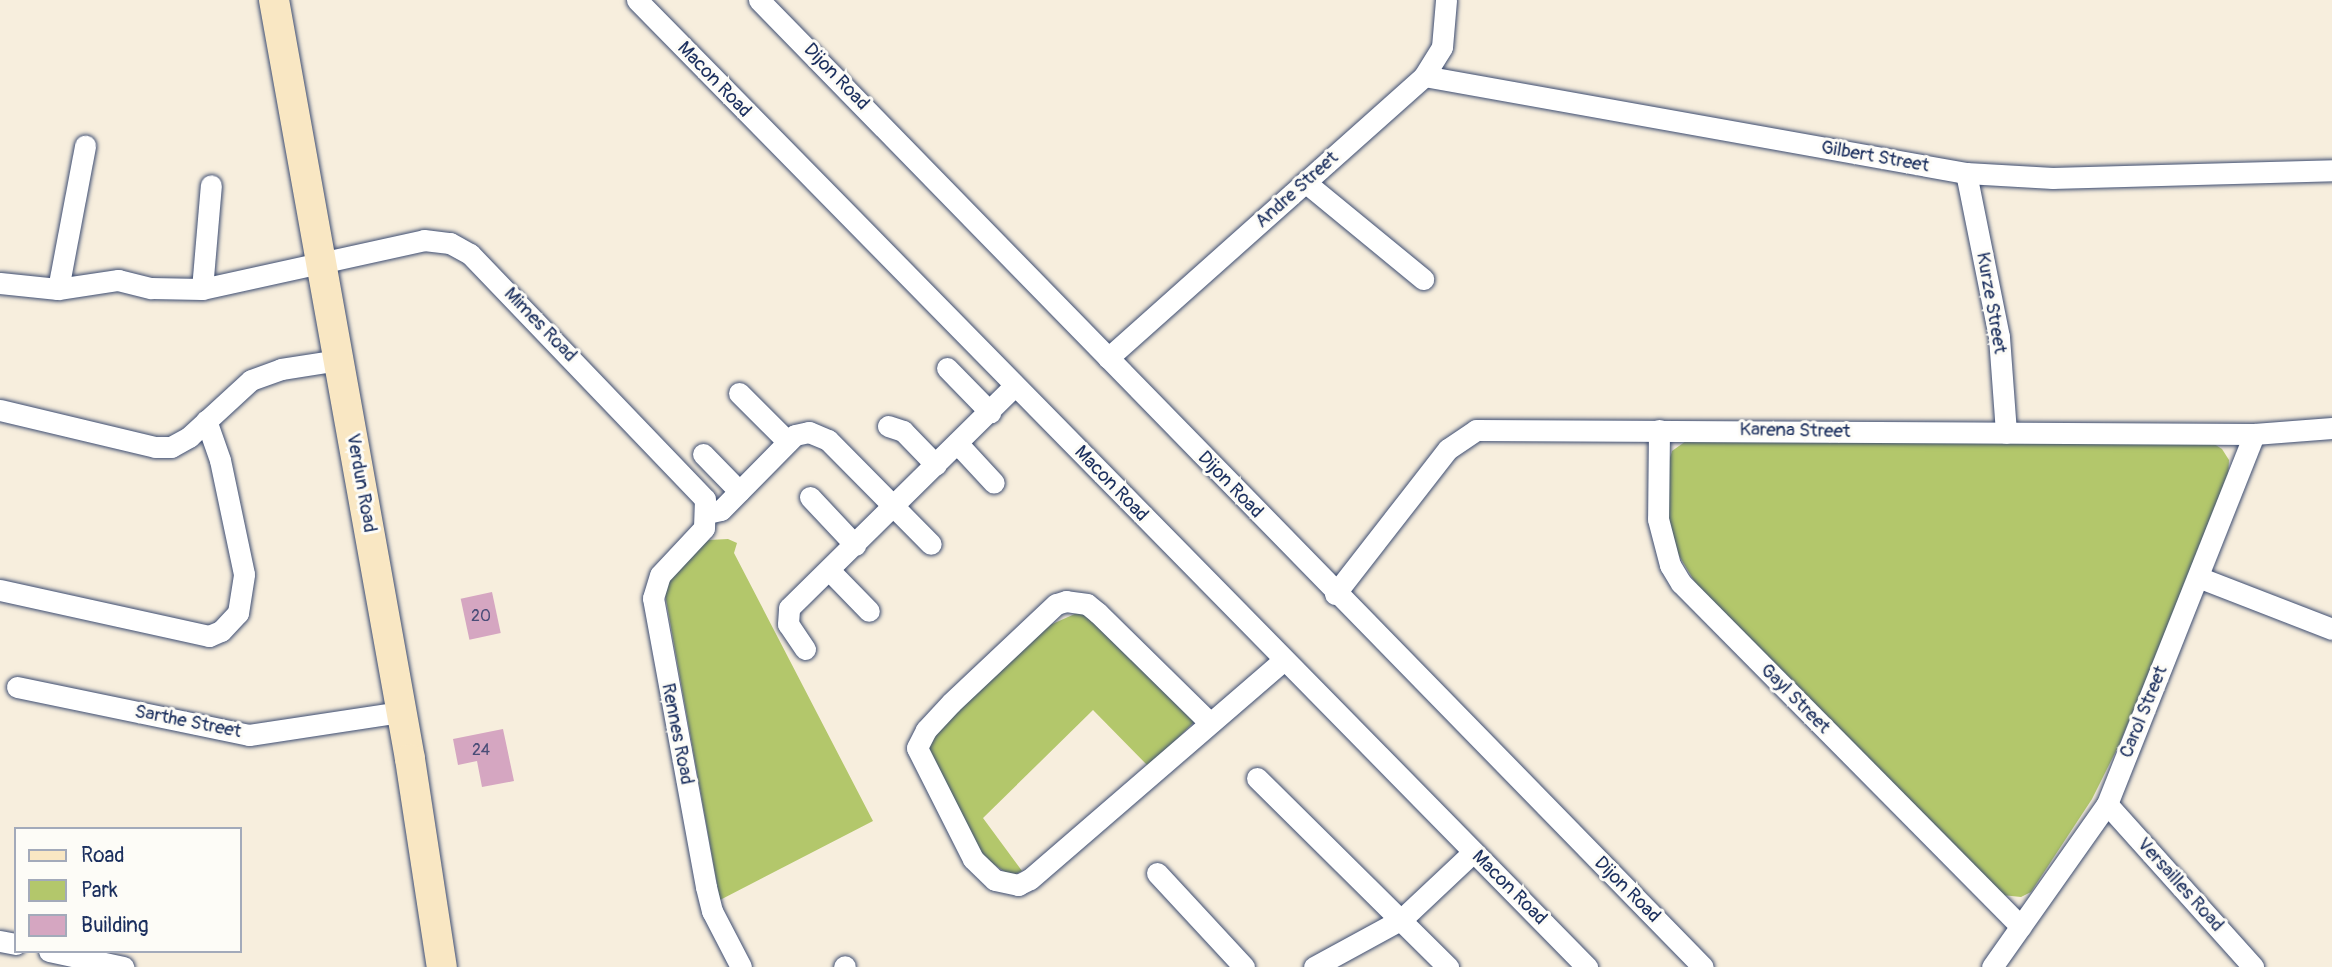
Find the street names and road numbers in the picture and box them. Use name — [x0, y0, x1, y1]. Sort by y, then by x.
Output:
street label: Macon Road — [672, 37, 756, 123]
street label: Dijon Road — [799, 39, 873, 115]
street label: Gilbert Street — [1819, 136, 1931, 178]
street label: Andre Street — [1251, 147, 1343, 233]
street label: Kurze Street — [1971, 250, 2011, 356]
street label: Mimes Road — [499, 283, 581, 367]
street label: Karena Street — [1739, 419, 1851, 443]
street label: Verdun Road — [341, 432, 381, 534]
street label: Macon Road — [1069, 441, 1153, 527]
street label: Dijon Road — [1193, 447, 1267, 523]
street label: Gayl Street — [1755, 659, 1835, 739]
street label: Carol Street — [2115, 663, 2173, 761]
street label: Rennes Road — [656, 681, 698, 787]
street label: Sarthe Street — [133, 700, 243, 744]
street label: Versailles Road — [2132, 833, 2228, 937]
street label: Macon Road — [1467, 846, 1551, 930]
street label: Dijon Road — [1589, 852, 1665, 928]

